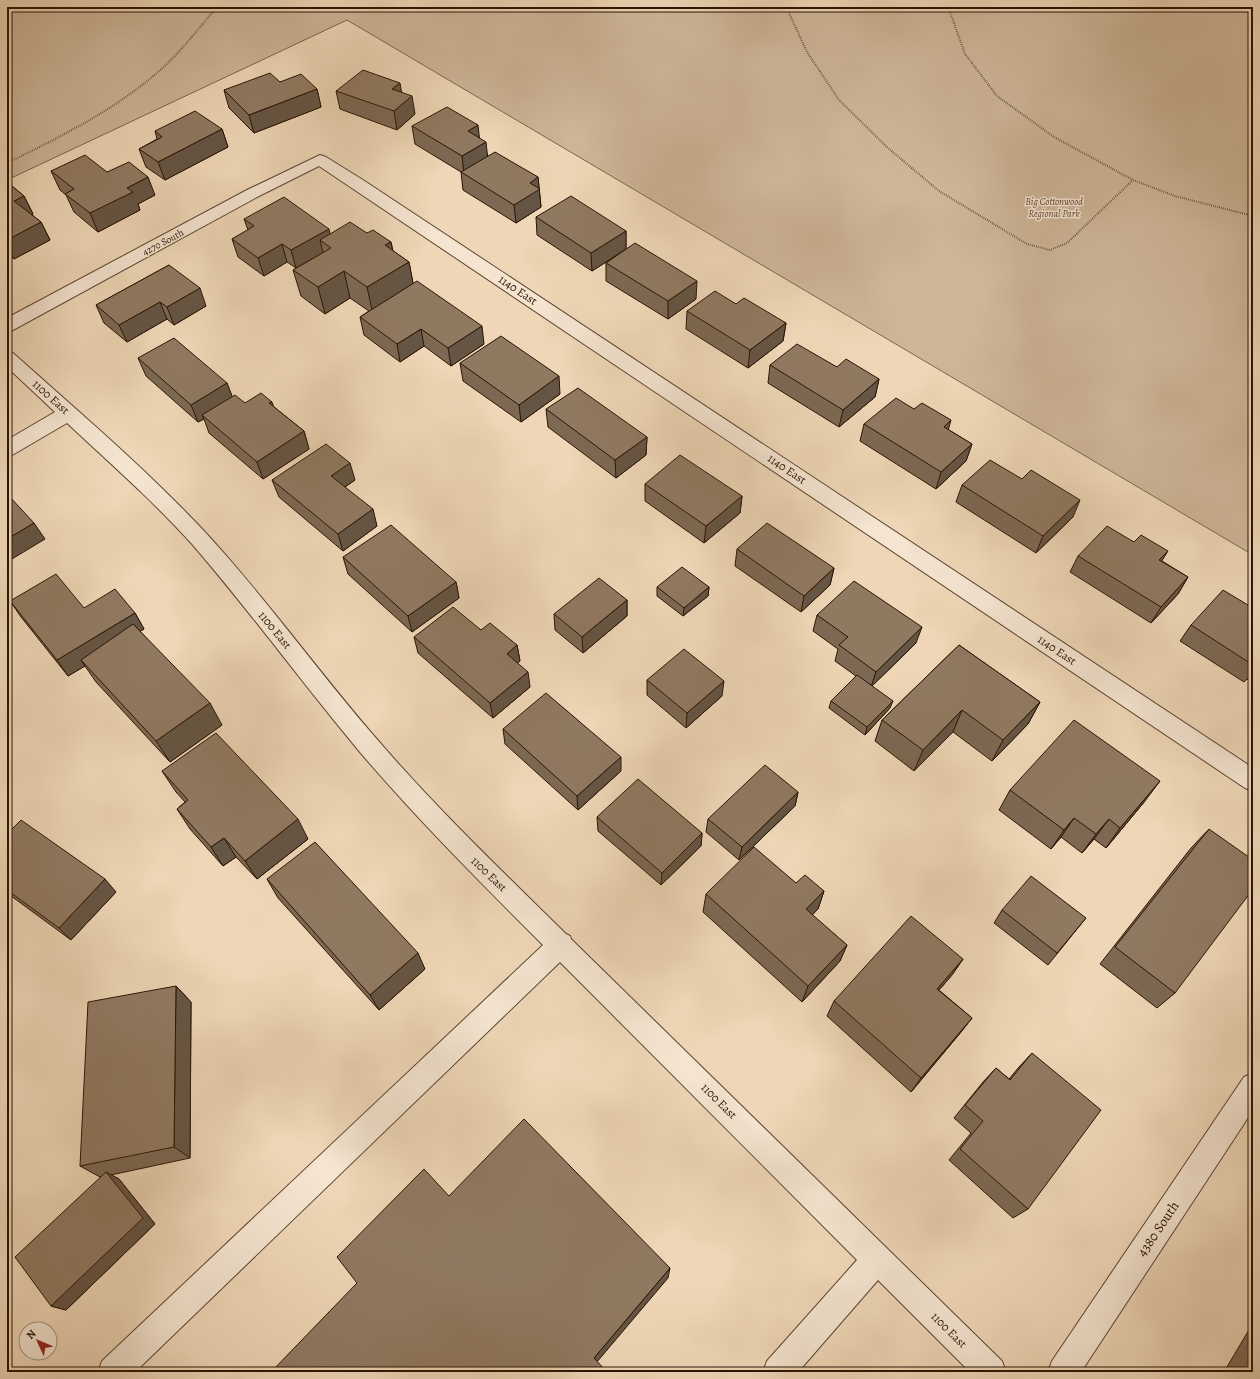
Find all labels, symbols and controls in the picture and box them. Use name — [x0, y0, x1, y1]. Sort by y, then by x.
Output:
park label: Big Cottonwood Regional Park — [1025, 195, 1083, 220]
street label: 4270 South — [140, 225, 186, 258]
street label: 1140 East — [495, 271, 541, 309]
street label: 1100 East — [29, 376, 73, 418]
street label: 1140 East — [764, 450, 810, 488]
street label: 1100 East — [255, 608, 295, 652]
street label: 1140 East — [1034, 631, 1080, 669]
street label: 1100 East — [467, 853, 511, 895]
street label: 1100 East — [698, 1080, 740, 1122]
street label: 4380 South — [1133, 1197, 1184, 1260]
street label: 1100 East — [928, 1309, 970, 1351]
north arrow — [18, 1321, 58, 1361]
text: N — [23, 1326, 39, 1342]

